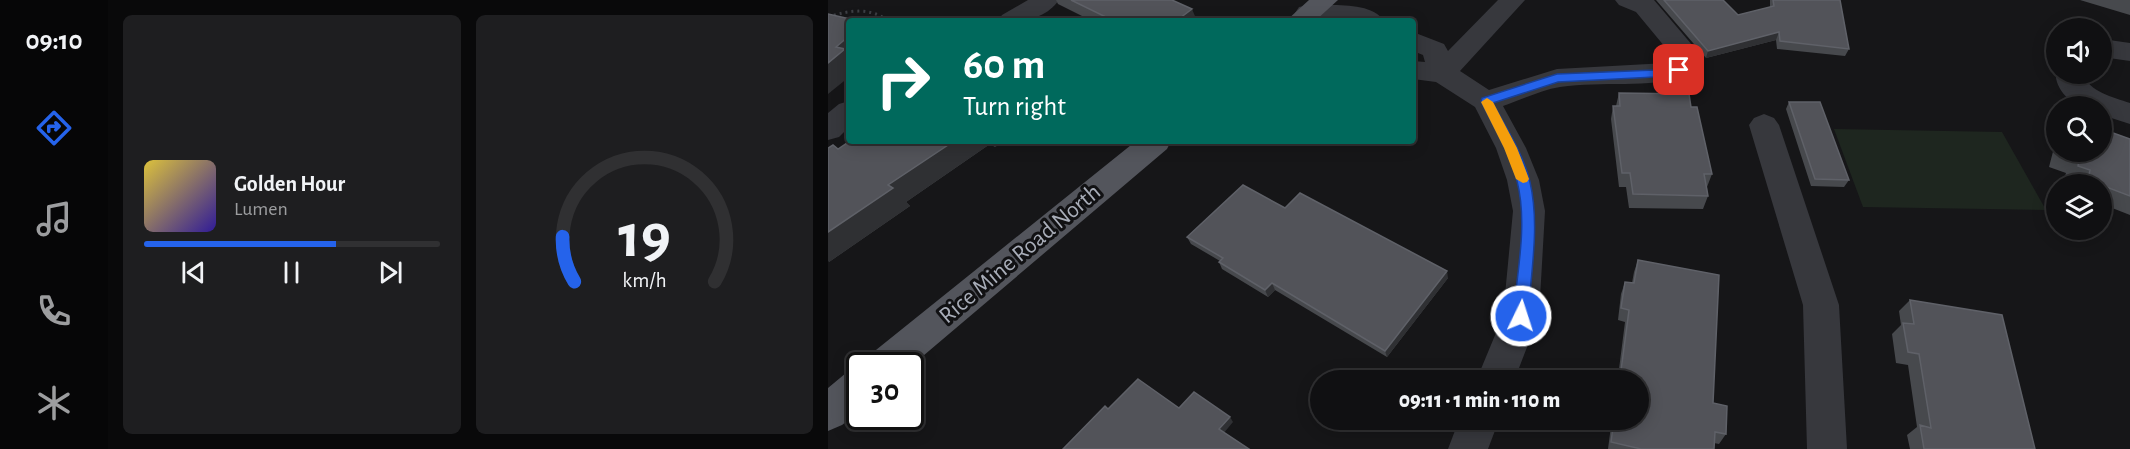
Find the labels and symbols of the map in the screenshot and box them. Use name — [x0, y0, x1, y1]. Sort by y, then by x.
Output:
pin — [1653, 44, 1704, 95]
street label: Rice Mine Road North — [935, 180, 1105, 328]
position arrow — [1489, 284, 1553, 348]
speed limit sign: 30 — [846, 352, 924, 430]

